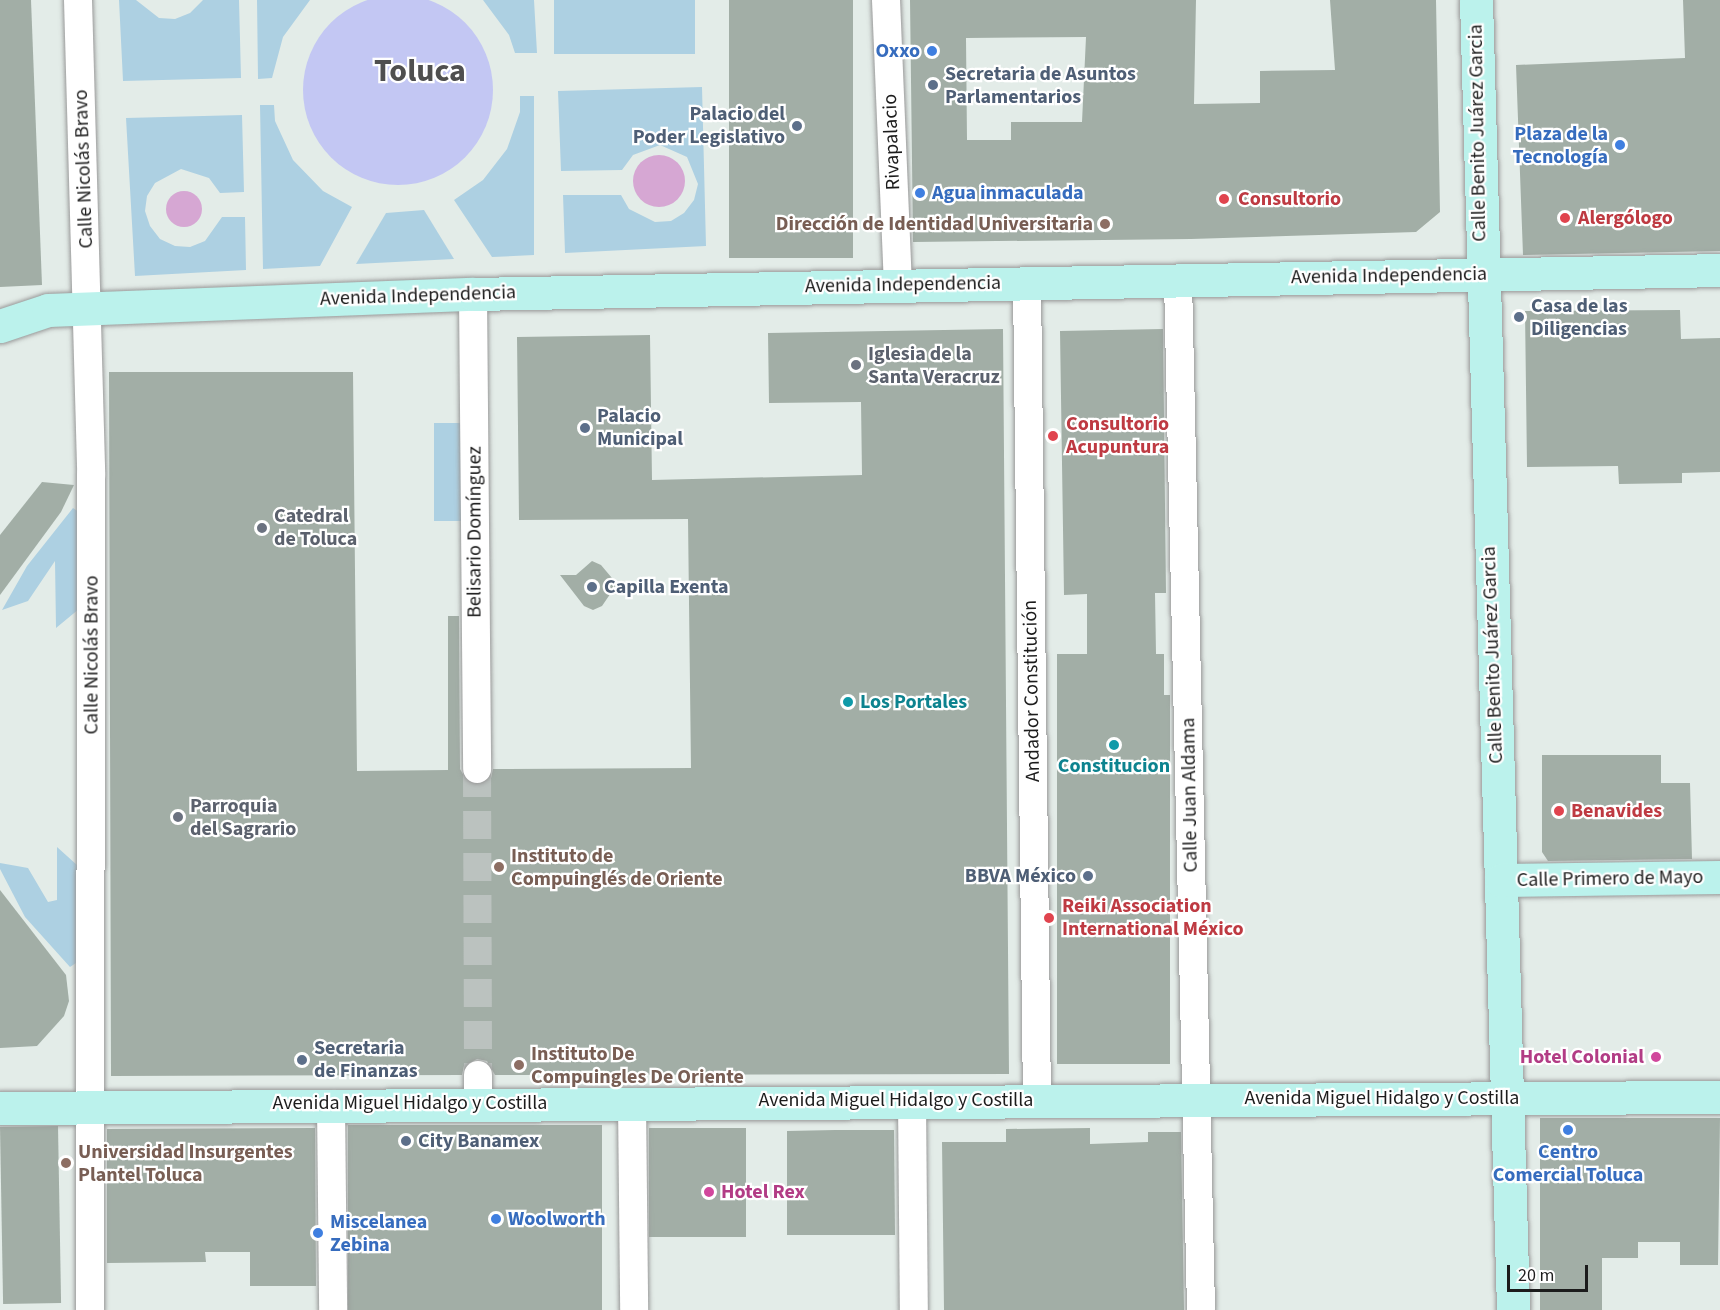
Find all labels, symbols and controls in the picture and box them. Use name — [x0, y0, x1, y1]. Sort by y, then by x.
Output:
street label: Calle Benito Juárez Garcia — [1464, 24, 1492, 242]
place label: Oxxo — [876, 39, 920, 63]
marker: Oxxo — [925, 44, 939, 58]
district label: Toluca — [374, 52, 466, 90]
place label: Secretaria de Asuntos Parlamentarios — [945, 62, 1136, 109]
marker: Secretaria de Asuntos Parlamentarios — [926, 78, 940, 92]
street label: Calle Nicolás Bravo — [69, 89, 99, 249]
street label: Rivapalacio — [878, 93, 906, 191]
place label: Palacio del Poder Legislativo — [633, 102, 785, 149]
marker: Palacio del Poder Legislativo — [790, 119, 804, 133]
place label: Plaza de la Tecnología — [1513, 122, 1608, 169]
marker: Plaza de la Tecnología — [1613, 138, 1627, 152]
place label: Agua inmaculada — [932, 181, 1084, 205]
marker: Agua inmaculada — [913, 186, 927, 200]
place label: Consultorio — [1238, 187, 1341, 211]
marker: Consultorio — [1215, 190, 1233, 208]
place label: Alergólogo — [1578, 206, 1673, 230]
marker: Alergólogo — [1556, 209, 1574, 227]
place label: Dirección de Identidad Universitaria — [776, 212, 1093, 236]
marker: Dirección de Identidad Universitaria — [1098, 217, 1112, 231]
street label: Avenida Independencia — [1291, 262, 1487, 290]
street label: Avenida Independencia — [805, 271, 1001, 299]
street label: Avenida Independencia — [320, 281, 516, 311]
place label: Casa de las Diligencias — [1531, 294, 1628, 341]
marker: Casa de las Diligencias — [1512, 310, 1526, 324]
place label: Iglesia de la Santa Veracruz — [868, 342, 1000, 389]
marker: Iglesia de la Santa Veracruz — [849, 358, 863, 372]
place label: Palacio Municipal — [597, 404, 683, 451]
place label: Consultorio Acupuntura — [1066, 412, 1169, 459]
marker: Palacio Municipal — [578, 421, 592, 435]
marker: Consultorio Acupuntura — [1044, 427, 1062, 445]
street label: Belisario Domínguez — [463, 446, 487, 618]
place label: Catedral de Toluca — [274, 504, 357, 551]
marker: Catedral de Toluca — [255, 521, 269, 535]
street label: Calle Benito Juárez Garcia — [1477, 546, 1509, 764]
place label: Capilla Exenta — [604, 575, 729, 599]
street label: Calle Nicolás Bravo — [80, 576, 104, 734]
marker: Capilla Exenta — [585, 580, 599, 594]
street label: Andador Constitución — [1018, 600, 1046, 782]
place label: Los Portales — [860, 690, 967, 714]
marker: Los Portales — [841, 695, 855, 709]
street label: Calle Juan Aldama — [1177, 717, 1203, 873]
marker: Constitucion — [1107, 738, 1121, 752]
place label: Constitucion — [1058, 754, 1170, 778]
place label: Parroquia del Sagrario — [190, 794, 296, 841]
place label: Benavides — [1571, 799, 1662, 823]
marker: Benavides — [1552, 804, 1566, 818]
marker: Parroquia del Sagrario — [171, 810, 185, 824]
place label: Instituto de Compuinglés de Oriente — [511, 844, 723, 891]
marker: Instituto de Compuinglés de Oriente — [492, 860, 506, 874]
place label: BBVA México — [965, 864, 1076, 888]
street label: Calle Primero de Mayo — [1516, 865, 1704, 893]
marker: BBVA México — [1081, 869, 1095, 883]
place label: Reiki Association International México — [1062, 894, 1244, 941]
marker: Reiki Association International México — [1040, 909, 1058, 927]
place label: Secretaria de Finanzas — [314, 1036, 418, 1083]
place label: Instituto De Compuingles De Oriente — [531, 1042, 744, 1089]
place label: Hotel Colonial — [1520, 1045, 1644, 1069]
marker: Hotel Colonial — [1649, 1050, 1663, 1064]
marker: Secretaria de Finanzas — [295, 1053, 309, 1067]
marker: Instituto De Compuingles De Oriente — [512, 1058, 526, 1072]
street label: Avenida Miguel Hidalgo y Costilla — [1245, 1086, 1519, 1110]
street label: Avenida Miguel Hidalgo y Costilla — [759, 1088, 1033, 1112]
street label: Avenida Miguel Hidalgo y Costilla — [273, 1091, 547, 1115]
marker: Centro Comercial Toluca — [1561, 1123, 1575, 1137]
place label: City Banamex — [418, 1129, 539, 1153]
marker: City Banamex — [399, 1134, 413, 1148]
place label: Universidad Insurgentes Plantel Toluca — [78, 1140, 293, 1187]
place label: Centro Comercial Toluca — [1493, 1140, 1643, 1187]
marker: Universidad Insurgentes Plantel Toluca — [59, 1156, 73, 1170]
place label: Hotel Rex — [721, 1180, 805, 1204]
marker: Hotel Rex — [702, 1185, 716, 1199]
place label: Woolworth — [508, 1207, 606, 1231]
place label: Miscelanea Zebina — [330, 1210, 427, 1257]
marker: Woolworth — [489, 1212, 503, 1226]
marker: Miscelanea Zebina — [311, 1226, 325, 1240]
scale bar — [1510, 1253, 1591, 1291]
text: 20 m — [1518, 1263, 1554, 1288]

